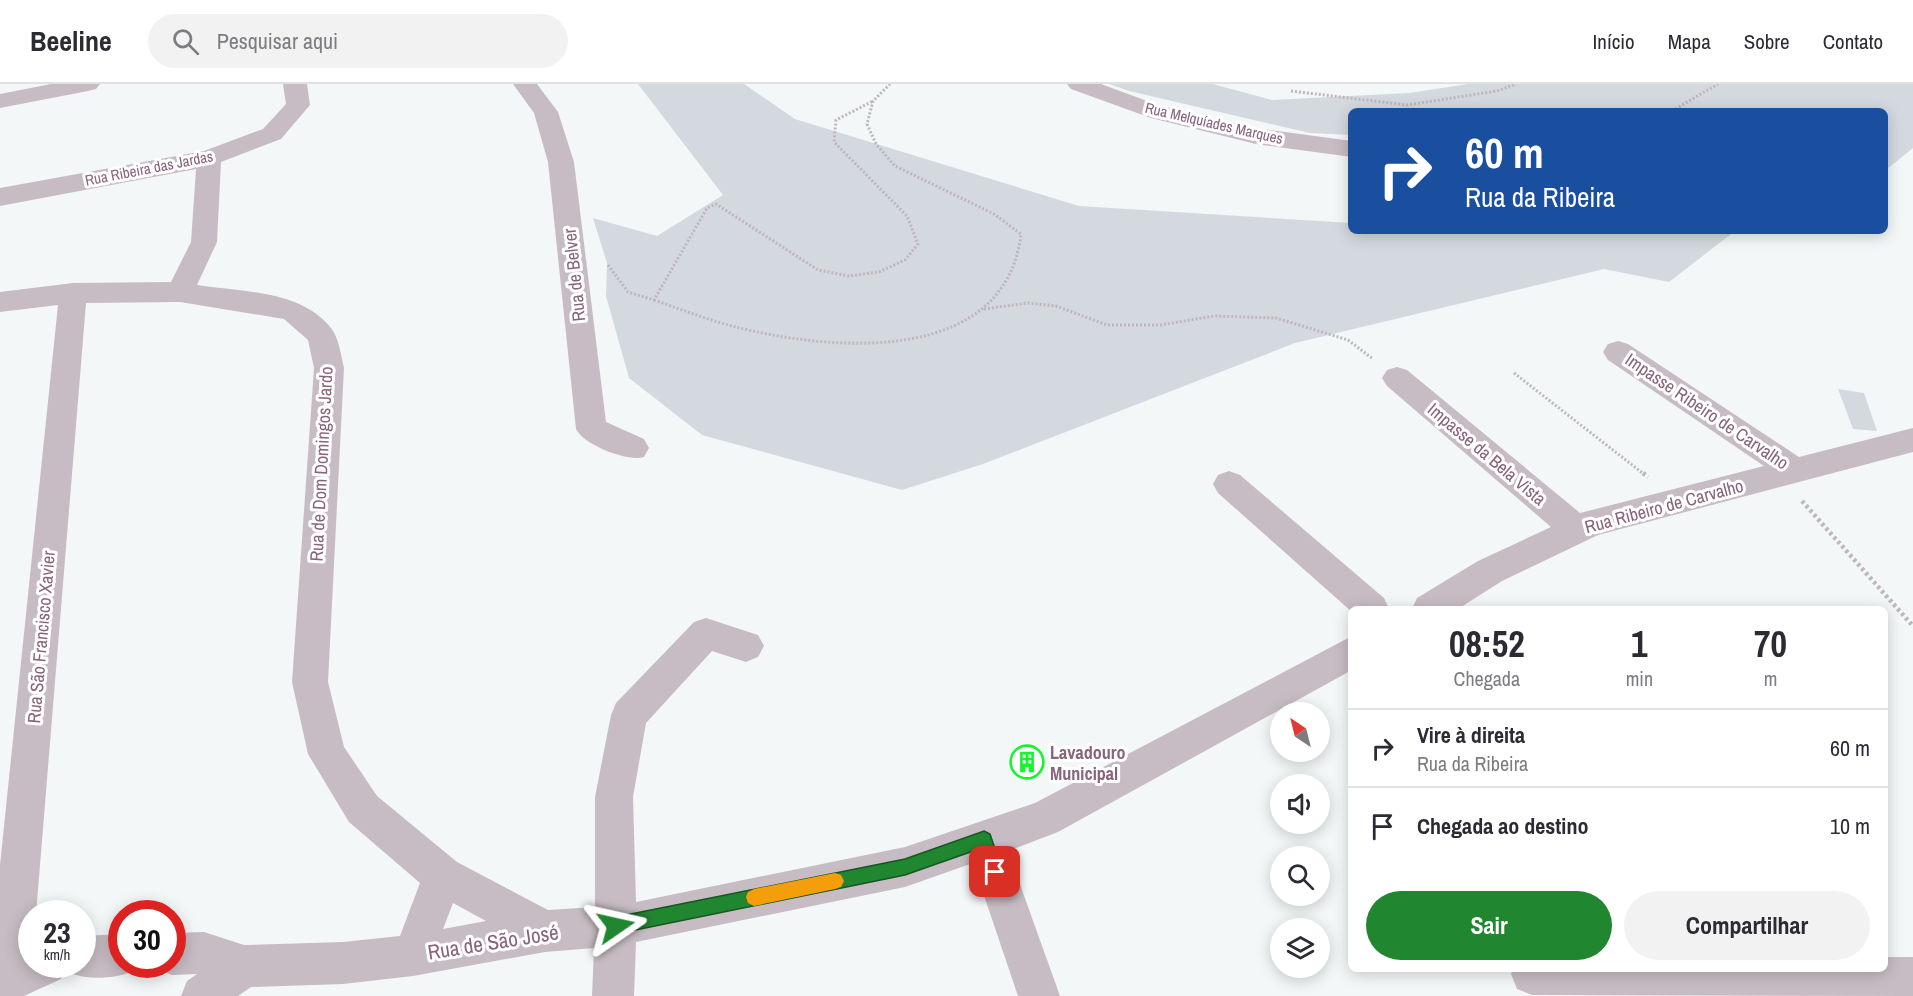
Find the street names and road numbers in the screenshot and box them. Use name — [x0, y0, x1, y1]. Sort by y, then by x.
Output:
street label: Rua Melquíades Marques — [1143, 97, 1285, 149]
street label: Rua Ribeira das Jardas — [83, 145, 215, 191]
street label: Rua de Belver — [557, 227, 591, 323]
street label: Impasse Ribeiro de Carvalho — [1620, 347, 1794, 475]
street label: Rua de Dom Domingos Jardo — [303, 366, 339, 562]
street label: Impasse da Bela Vista — [1422, 397, 1552, 511]
street label: Rua Ribeiro de Carvalho — [1582, 473, 1746, 539]
street label: Rua São Francisco Xavier — [21, 550, 61, 724]
street label: Rua de São José — [425, 917, 561, 967]

